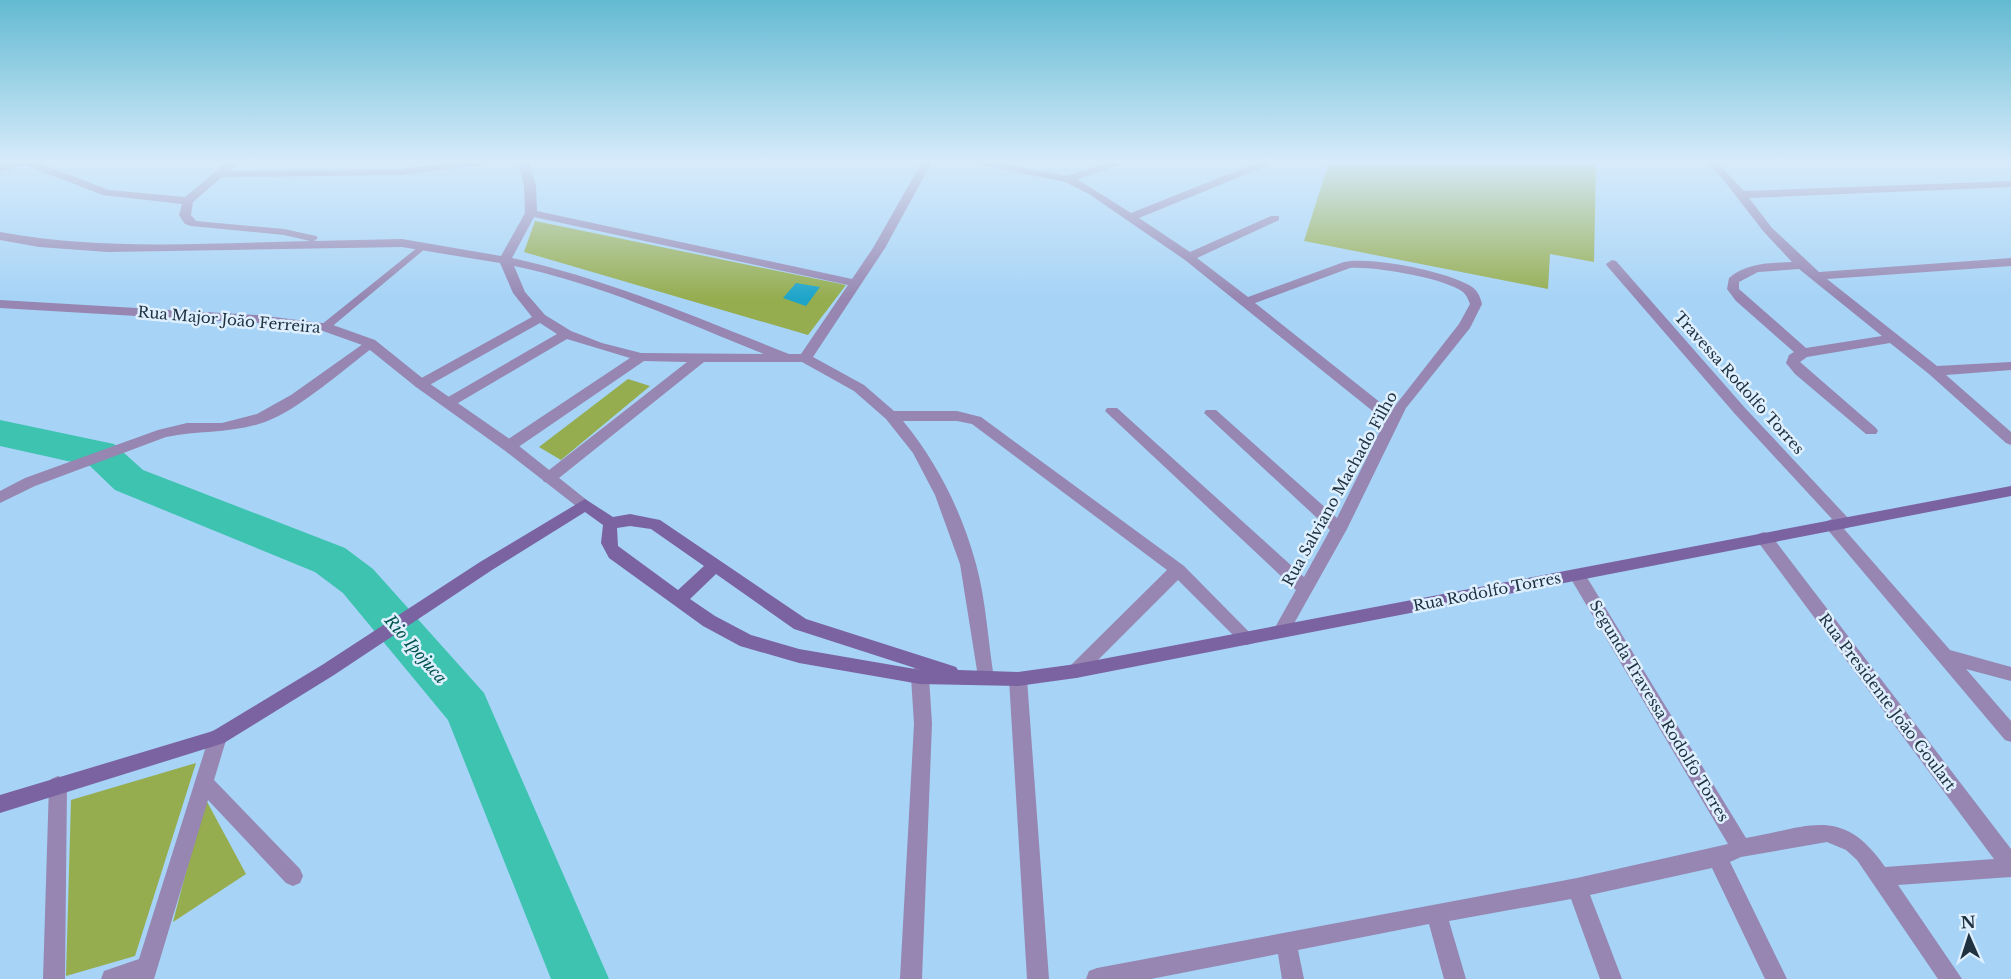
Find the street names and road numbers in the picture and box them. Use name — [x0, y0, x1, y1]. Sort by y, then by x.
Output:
street label: Rua Major João Ferreira — [137, 302, 322, 337]
street label: Travessa Rodolfo Torres — [1670, 307, 1809, 458]
street label: Rua Salviano Machado Filho — [1278, 388, 1401, 590]
street label: Rua Rodolfo Torres — [1411, 568, 1563, 615]
street label: Segunda Travessa Rodolfo Torres — [1586, 597, 1733, 825]
street label: Rua Presidente João Goulart — [1815, 610, 1960, 794]

